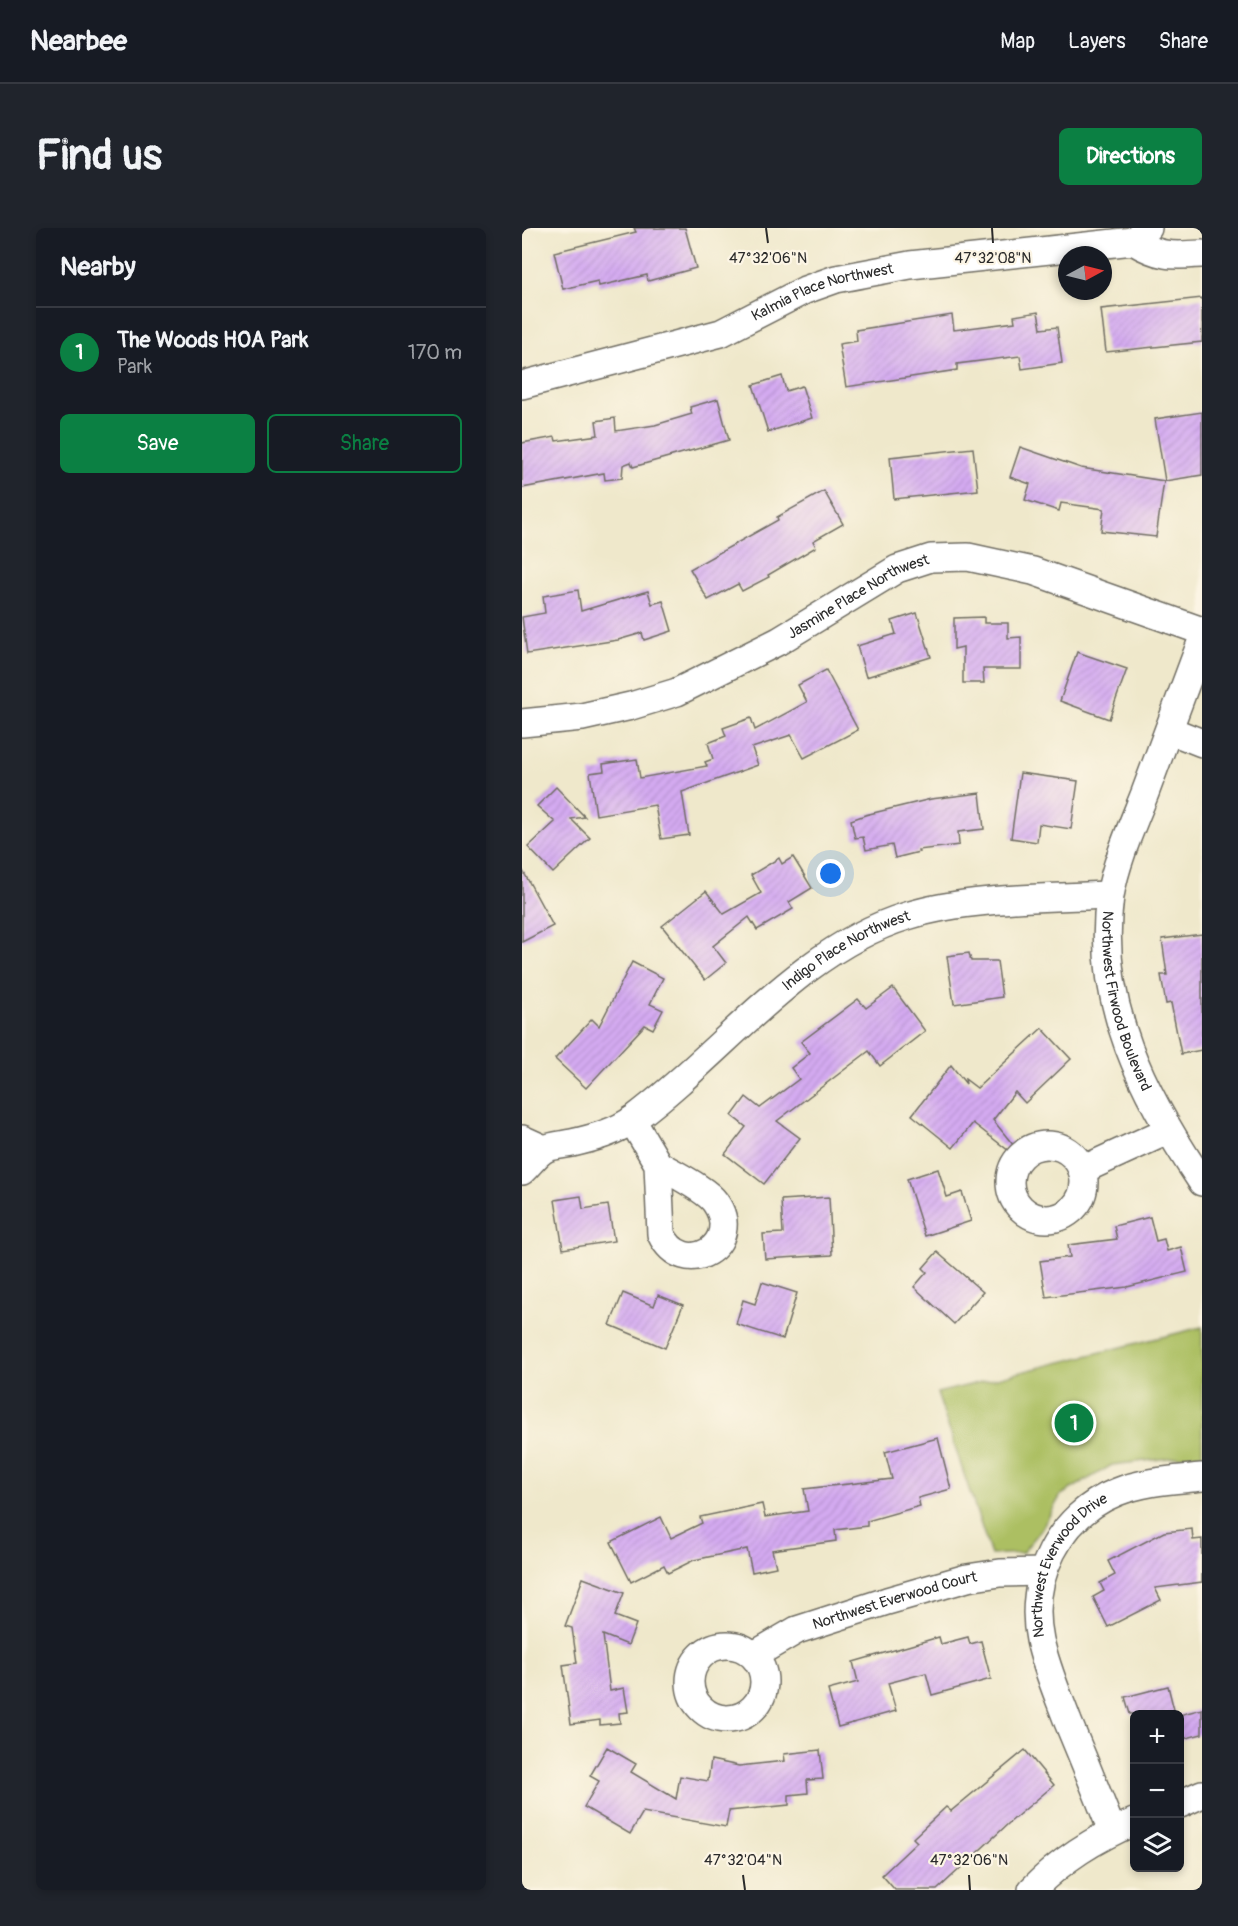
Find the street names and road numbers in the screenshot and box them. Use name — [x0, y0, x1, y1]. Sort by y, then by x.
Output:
street label: Kalmia Place Northwest — [748, 259, 896, 325]
street label: Jasmine Place Northwest — [784, 549, 932, 643]
street label: Indigo Place Northwest — [778, 906, 913, 995]
street label: Northwest Firwood Boulevard — [1098, 910, 1156, 1094]
street label: Northwest Everwood Drive — [1028, 1488, 1111, 1639]
street label: Northwest Everwood Court — [810, 1567, 979, 1634]

